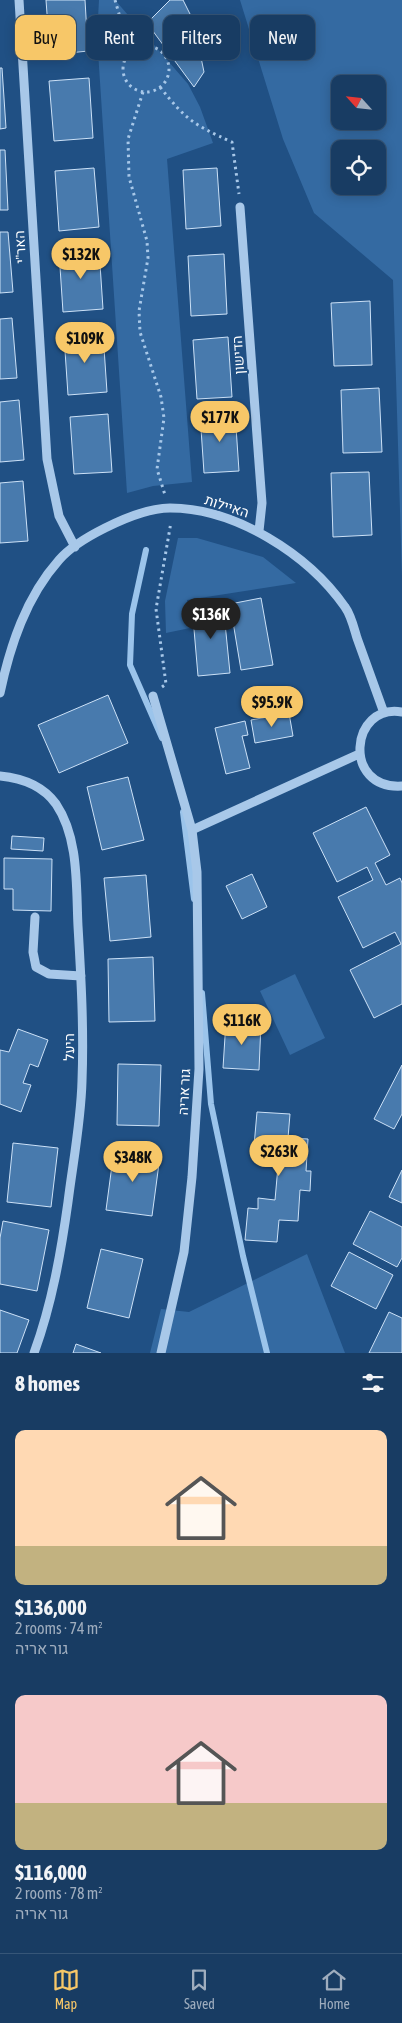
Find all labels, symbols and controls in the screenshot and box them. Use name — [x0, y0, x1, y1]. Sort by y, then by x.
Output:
chip: Buy — [15, 15, 76, 60]
chip: Rent — [86, 15, 153, 60]
chip: Filters — [163, 15, 240, 60]
chip: New — [250, 15, 315, 60]
north arrow — [331, 75, 386, 130]
map controls — [331, 75, 386, 195]
button: locate — [331, 140, 386, 195]
street label: האר"י — [11, 230, 29, 264]
pin: $132K — [46, 238, 116, 280]
text: $132K — [62, 245, 100, 263]
pin: $109K — [50, 322, 120, 364]
text: $109K — [66, 329, 104, 347]
street label: הדישון — [229, 335, 247, 375]
pin: $177K — [185, 400, 255, 443]
text: $177K — [201, 408, 239, 426]
street label: האיילות — [203, 491, 251, 521]
pin: $136K — [176, 598, 246, 640]
text: $136K — [192, 605, 230, 623]
pin: $95.9K — [231, 686, 313, 728]
text: $95.9K — [252, 693, 292, 711]
pin: $116K — [207, 1004, 277, 1046]
text: $116K — [223, 1011, 261, 1029]
street label: היעל — [61, 1033, 77, 1061]
street label: גור אריה — [175, 1068, 193, 1116]
pin: $263K — [244, 1134, 314, 1177]
pin: $348K — [98, 1140, 168, 1183]
text: $263K — [260, 1142, 298, 1160]
text: $348K — [114, 1148, 152, 1166]
icon: filters — [359, 1369, 387, 1397]
text: 8 homes — [15, 1371, 80, 1395]
icon: home — [156, 1463, 246, 1553]
text: $136,000 — [15, 1595, 87, 1619]
text: 2 rooms · 74 m² — [15, 1619, 103, 1637]
text: גור אריה — [15, 1639, 68, 1657]
icon: home — [156, 1728, 246, 1818]
text: $116,000 — [15, 1860, 87, 1884]
text: 2 rooms · 78 m² — [15, 1884, 103, 1902]
text: גור אריה — [15, 1904, 68, 1922]
tab: Map — [52, 1966, 80, 2012]
tab: Saved — [184, 1966, 215, 2012]
tab: Home — [319, 1966, 350, 2012]

